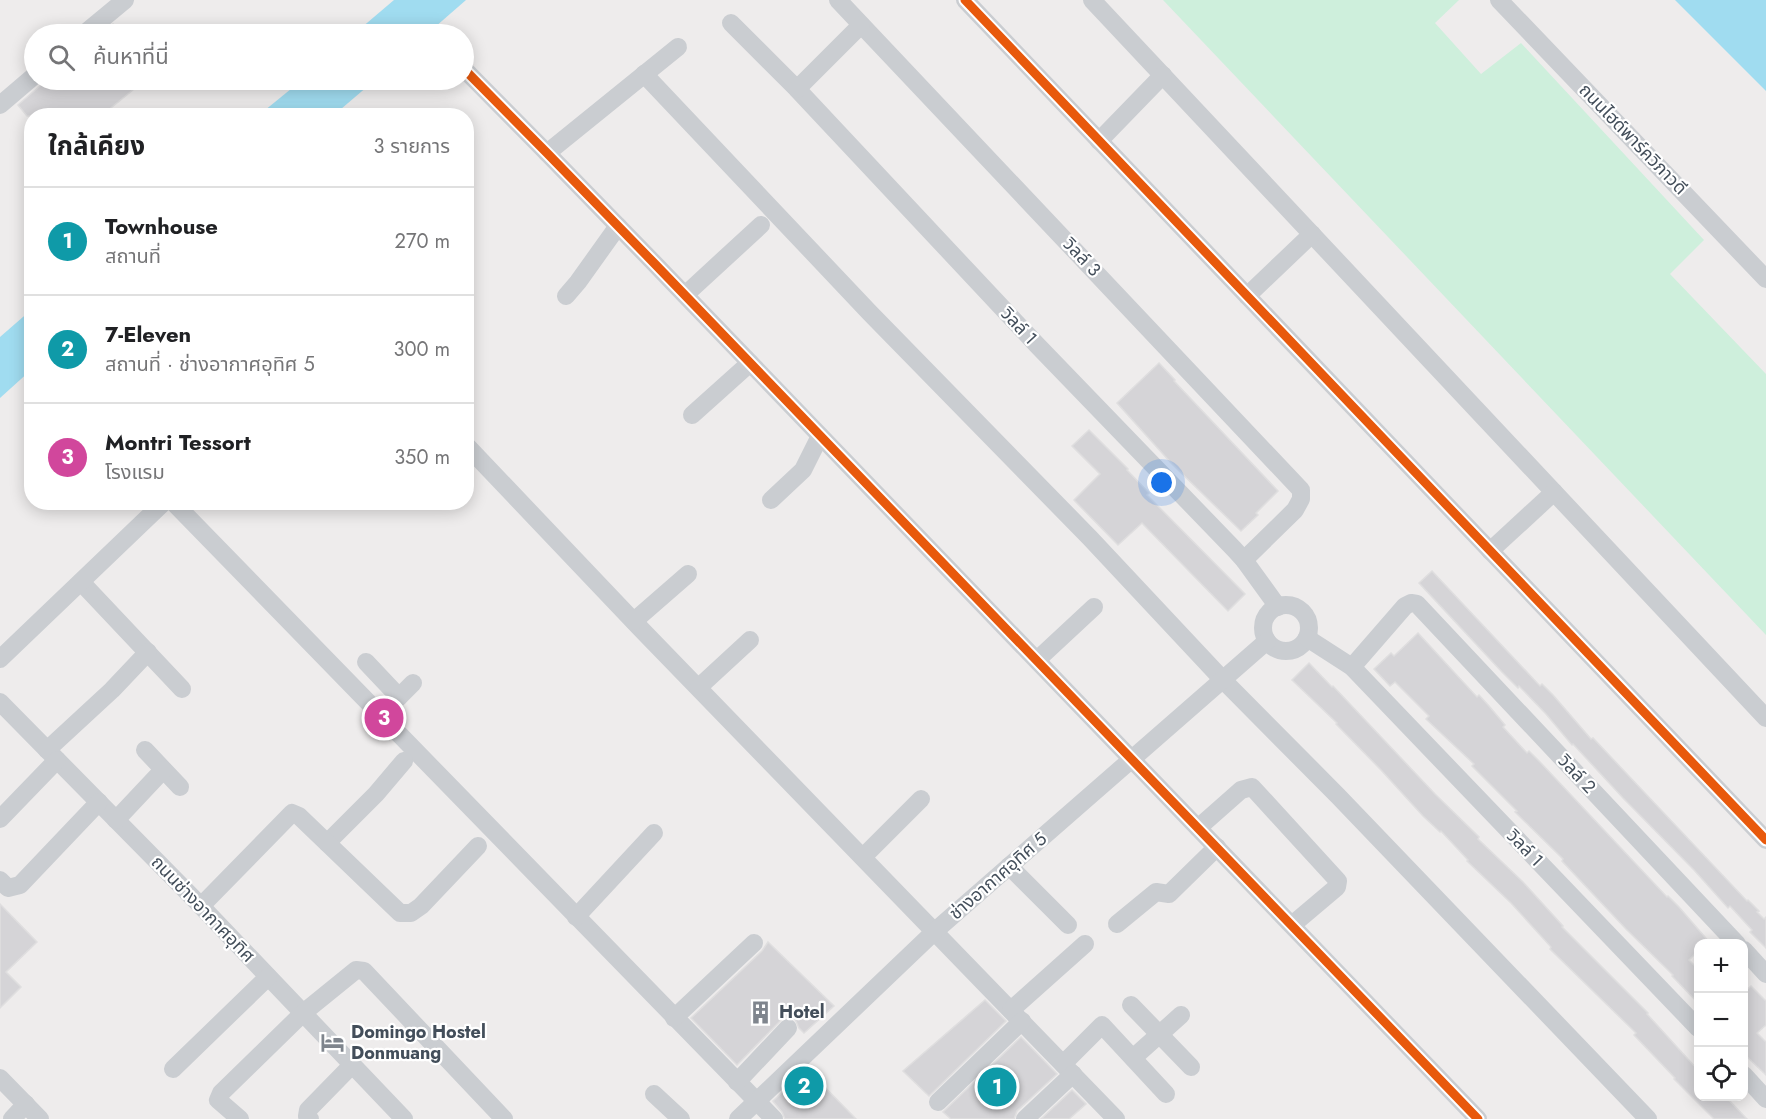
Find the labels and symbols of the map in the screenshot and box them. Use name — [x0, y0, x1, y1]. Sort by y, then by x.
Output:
street label: ถนนไฮด์พาร์ควิภาวดี — [1573, 77, 1693, 201]
street label: วิลล์ 3 — [1056, 231, 1107, 282]
street label: วิลล์ 1 — [994, 301, 1043, 351]
your location — [1147, 468, 1176, 497]
pin: 3 — [364, 696, 404, 740]
street label: วิลล์ 2 — [1551, 748, 1602, 799]
street label: วิลล์ 1 — [1500, 823, 1549, 872]
street label: ช่างอากาศอุทิศ 5 — [943, 826, 1053, 926]
street label: ถนนช่างอากาศอุทิศ — [145, 850, 261, 968]
building icon: Hotel — [748, 999, 774, 1025]
place label: Hotel — [779, 999, 825, 1025]
place label: Domingo Hostel Donmuang — [351, 1019, 486, 1066]
hotel icon: Domingo Hostel Donmuang — [320, 1029, 346, 1055]
pin: 2 — [784, 1064, 824, 1108]
pin: 1 — [978, 1064, 1016, 1110]

